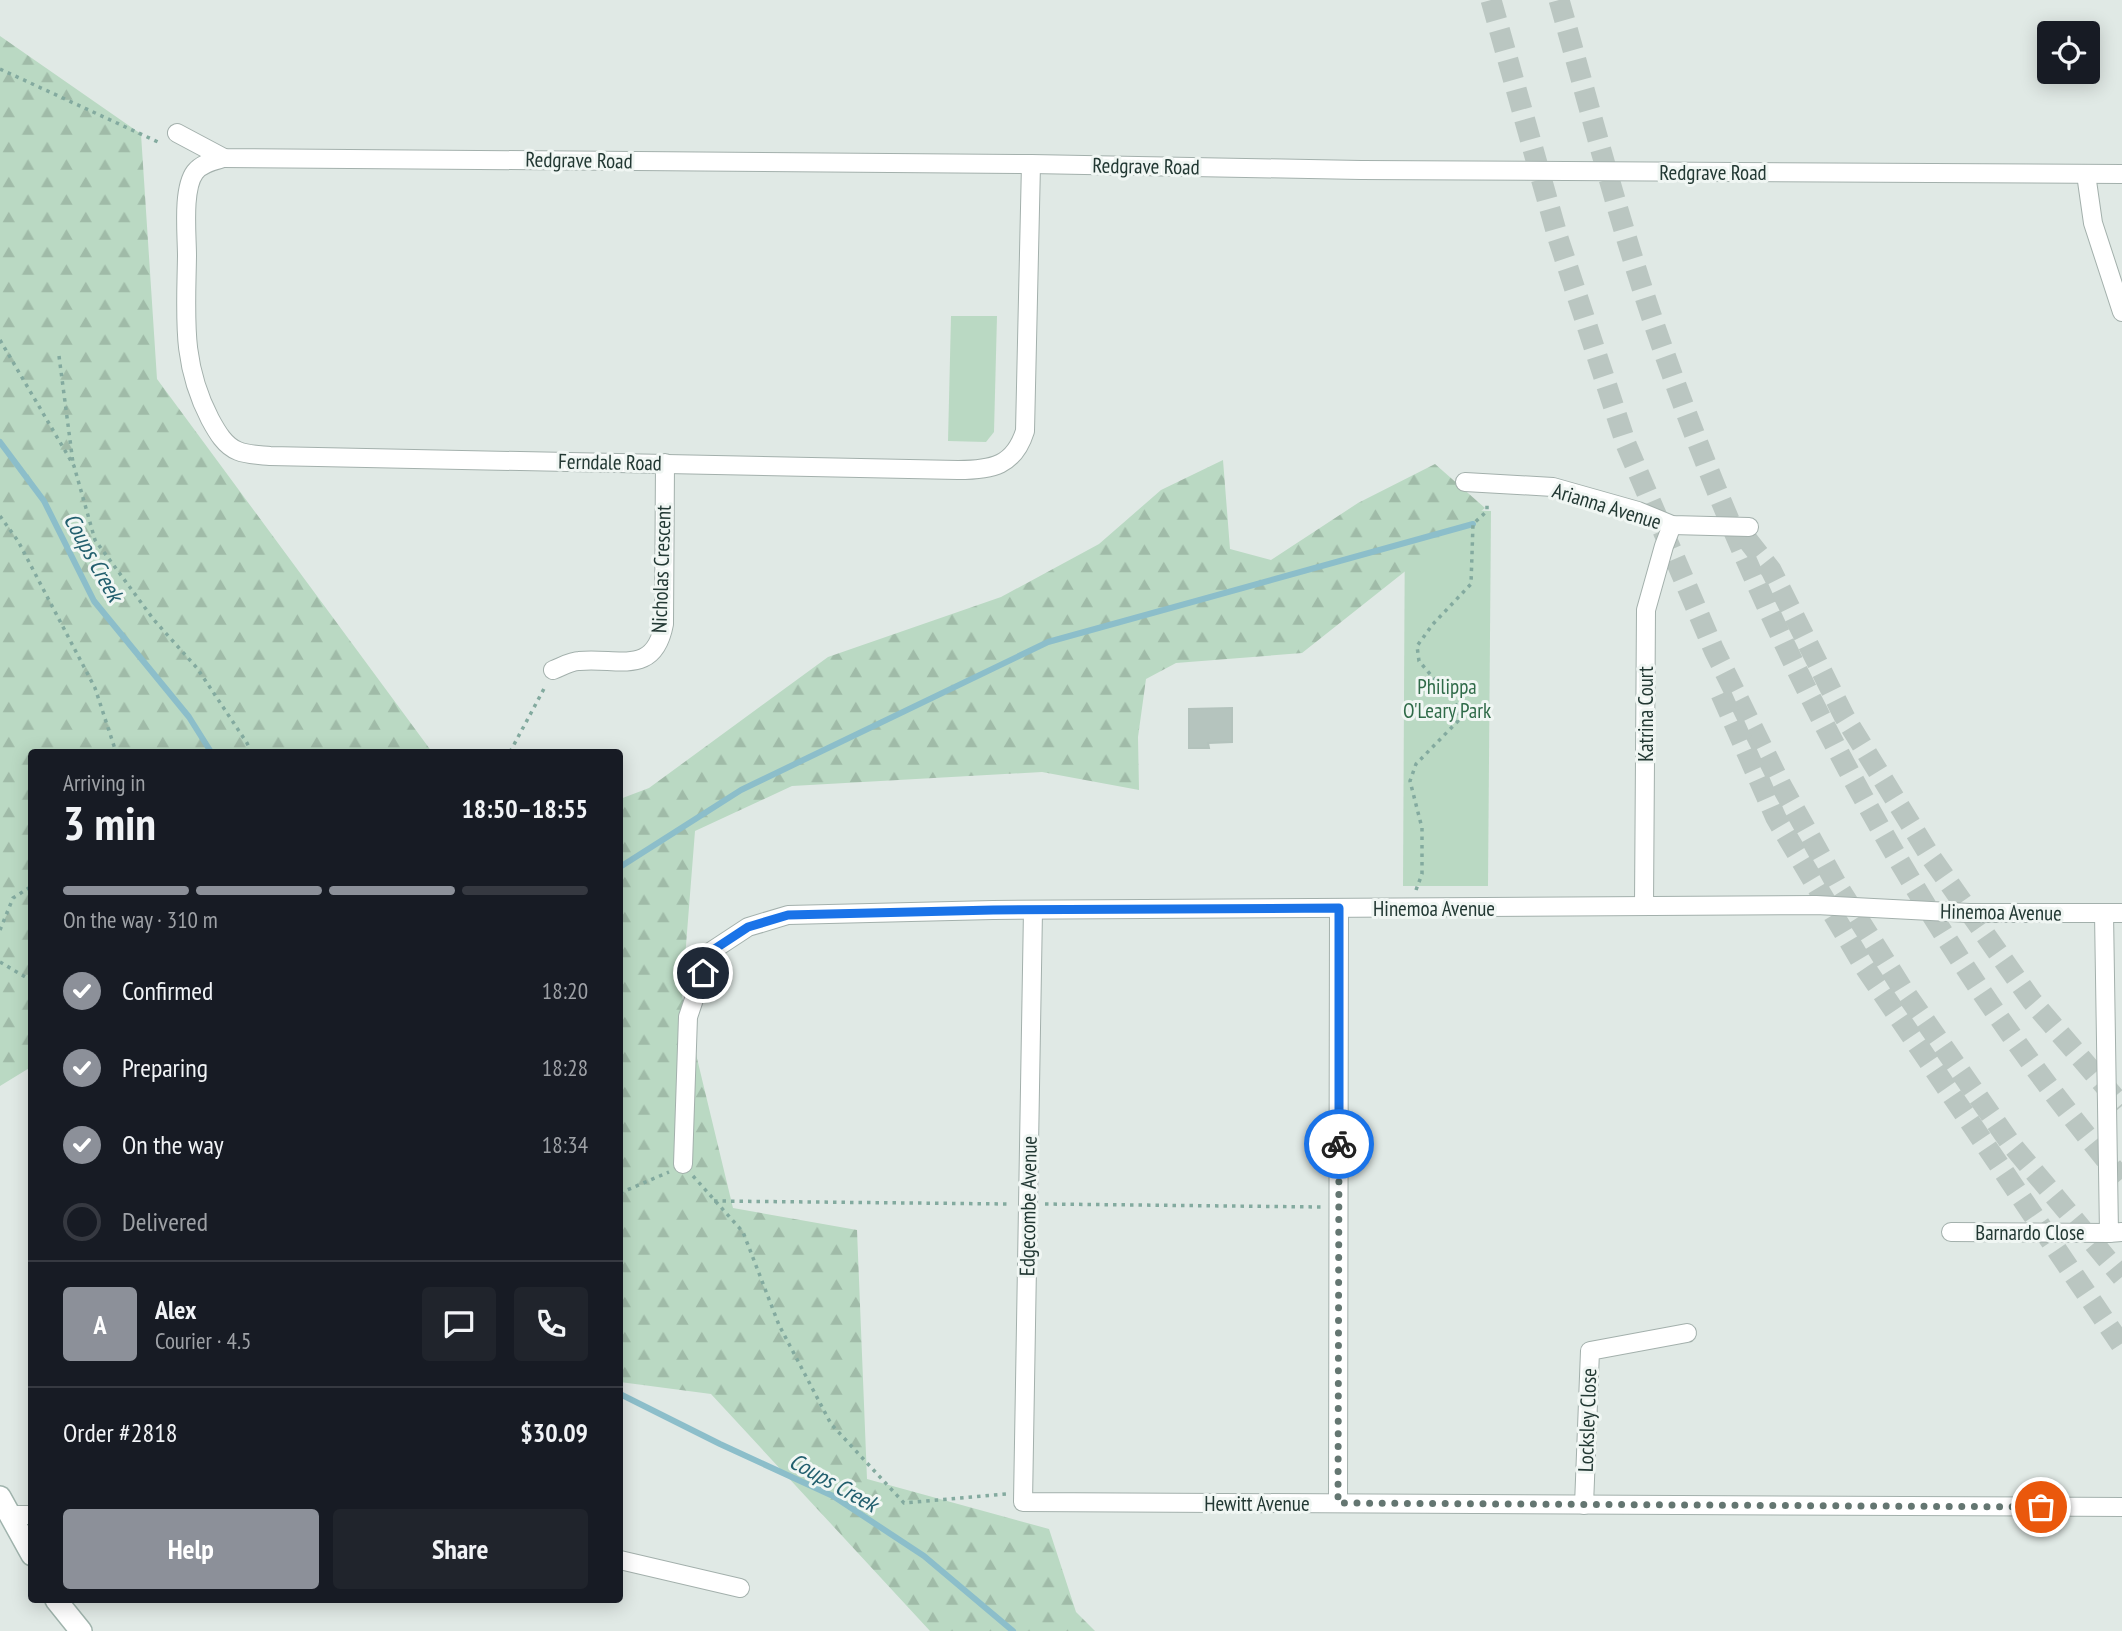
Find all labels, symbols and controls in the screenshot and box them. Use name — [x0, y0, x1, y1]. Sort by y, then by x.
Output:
map controls — [2037, 21, 2100, 84]
button: locate — [2037, 21, 2100, 84]
street label: Redgrave Road — [525, 146, 633, 174]
street label: Redgrave Road — [1092, 152, 1200, 180]
street label: Redgrave Road — [1659, 159, 1767, 186]
street label: Ferndale Road — [558, 448, 662, 476]
street label: Arianna Avenue — [1549, 477, 1665, 535]
street label: Nicholas Crescent — [645, 504, 677, 634]
water label: Coups Creek — [58, 508, 132, 609]
street label: Katrina Court — [1632, 666, 1659, 762]
park label: Philippa O'Leary Park — [1403, 673, 1491, 724]
text: Arriving in — [63, 768, 145, 797]
text: 18:50–18:55 — [461, 792, 588, 825]
text: 3 min — [63, 793, 156, 853]
street label: Hinemoa Avenue — [1373, 895, 1495, 922]
street label: Hinemoa Avenue — [1940, 897, 2062, 927]
text: On the way · 310 m — [63, 905, 218, 934]
pin — [673, 943, 733, 1003]
icon: home — [684, 954, 722, 992]
icon: check — [63, 972, 101, 1010]
text: Confirmed — [122, 974, 213, 1007]
text: 18:20 — [542, 976, 588, 1005]
icon: check — [63, 1049, 101, 1087]
text: Preparing — [122, 1051, 208, 1084]
text: 18:28 — [542, 1053, 588, 1082]
courier — [1304, 1109, 1374, 1179]
icon: bike — [1320, 1125, 1358, 1163]
icon: check — [63, 1126, 101, 1164]
text: On the way — [122, 1128, 224, 1161]
text: 18:34 — [542, 1130, 588, 1159]
street label: Edgecombe Avenue — [1013, 1136, 1043, 1276]
text: Delivered — [122, 1205, 208, 1238]
street label: Barnardo Close — [1975, 1219, 2085, 1246]
button: chat — [422, 1287, 496, 1361]
button: phone — [514, 1287, 588, 1361]
text: Alex — [155, 1293, 196, 1326]
text: A — [93, 1308, 107, 1341]
text: Courier · 4.5 — [155, 1326, 251, 1355]
street label: Locksley Close — [1572, 1368, 1602, 1472]
text: Order #2818 — [63, 1416, 178, 1449]
text: $30.09 — [520, 1416, 588, 1449]
water label: Coups Creek — [785, 1446, 886, 1520]
pin — [2011, 1477, 2071, 1537]
icon: bag — [2022, 1488, 2060, 1526]
street label: Hewitt Avenue — [1204, 1490, 1310, 1517]
button: Help — [63, 1509, 319, 1589]
button: Share — [333, 1509, 588, 1589]

